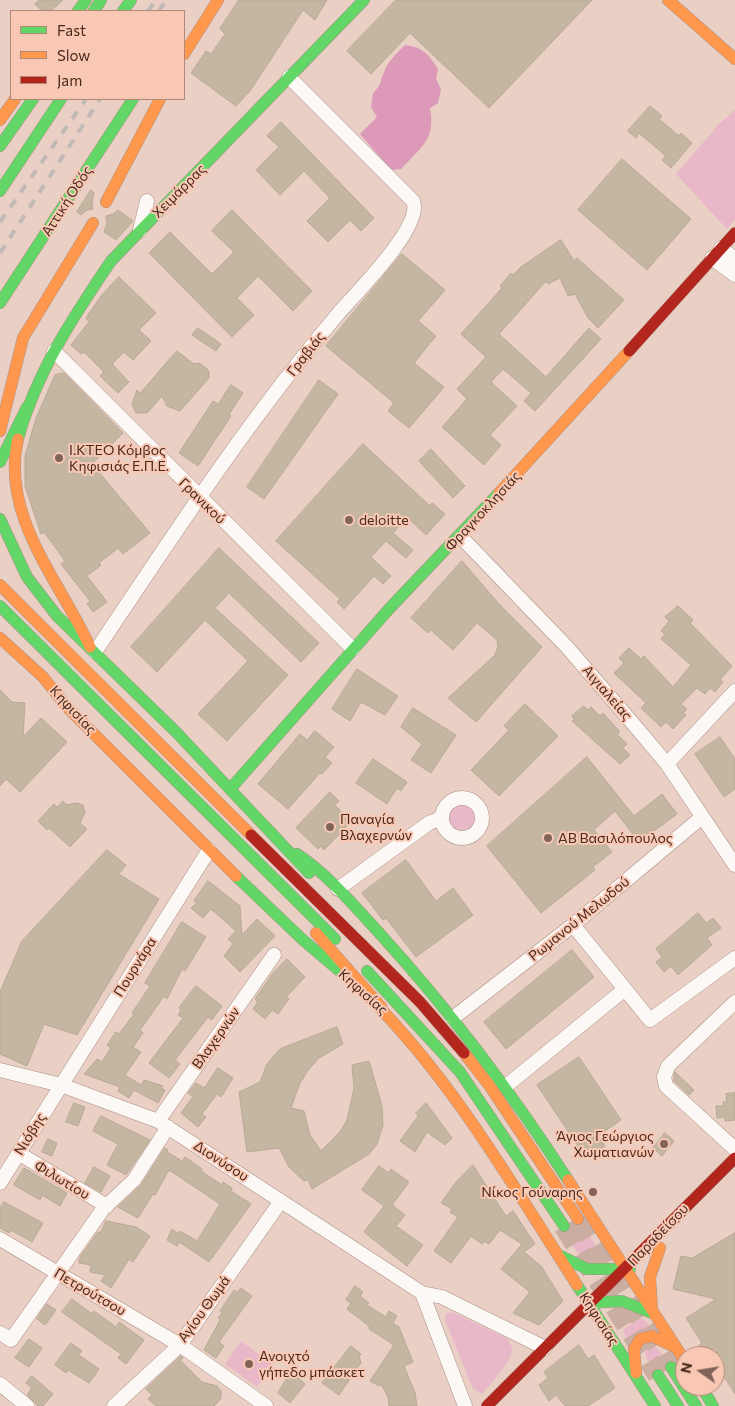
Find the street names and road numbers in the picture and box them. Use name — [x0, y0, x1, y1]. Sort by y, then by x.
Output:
street label: Χειμάρρας — [149, 161, 209, 221]
street label: Αττική Οδός — [38, 163, 96, 239]
street label: Γραβιάς — [283, 328, 329, 380]
street label: Φραγκοκλησιάς — [442, 468, 524, 554]
street label: Γρανικού — [175, 475, 229, 527]
street label: Αιγιαλείας — [579, 662, 635, 724]
street label: Κηφισίας — [46, 682, 100, 738]
street label: Ρωμανού Μελωδού — [525, 873, 633, 965]
street label: Πουρνάρα — [110, 934, 160, 1000]
street label: Κηφισίας — [335, 966, 391, 1018]
street label: Βλαχερνών — [189, 1004, 243, 1072]
street label: Νιόβης — [11, 1110, 49, 1158]
street label: Διονύσου — [190, 1137, 252, 1185]
street label: Φιλωτίου — [31, 1157, 93, 1203]
street label: Παραδείσου — [624, 1200, 692, 1270]
street label: Πετρούτσου — [51, 1265, 129, 1319]
street label: Αγίου Θωμά — [174, 1272, 234, 1346]
street label: Κηφισίας — [576, 1289, 622, 1349]

